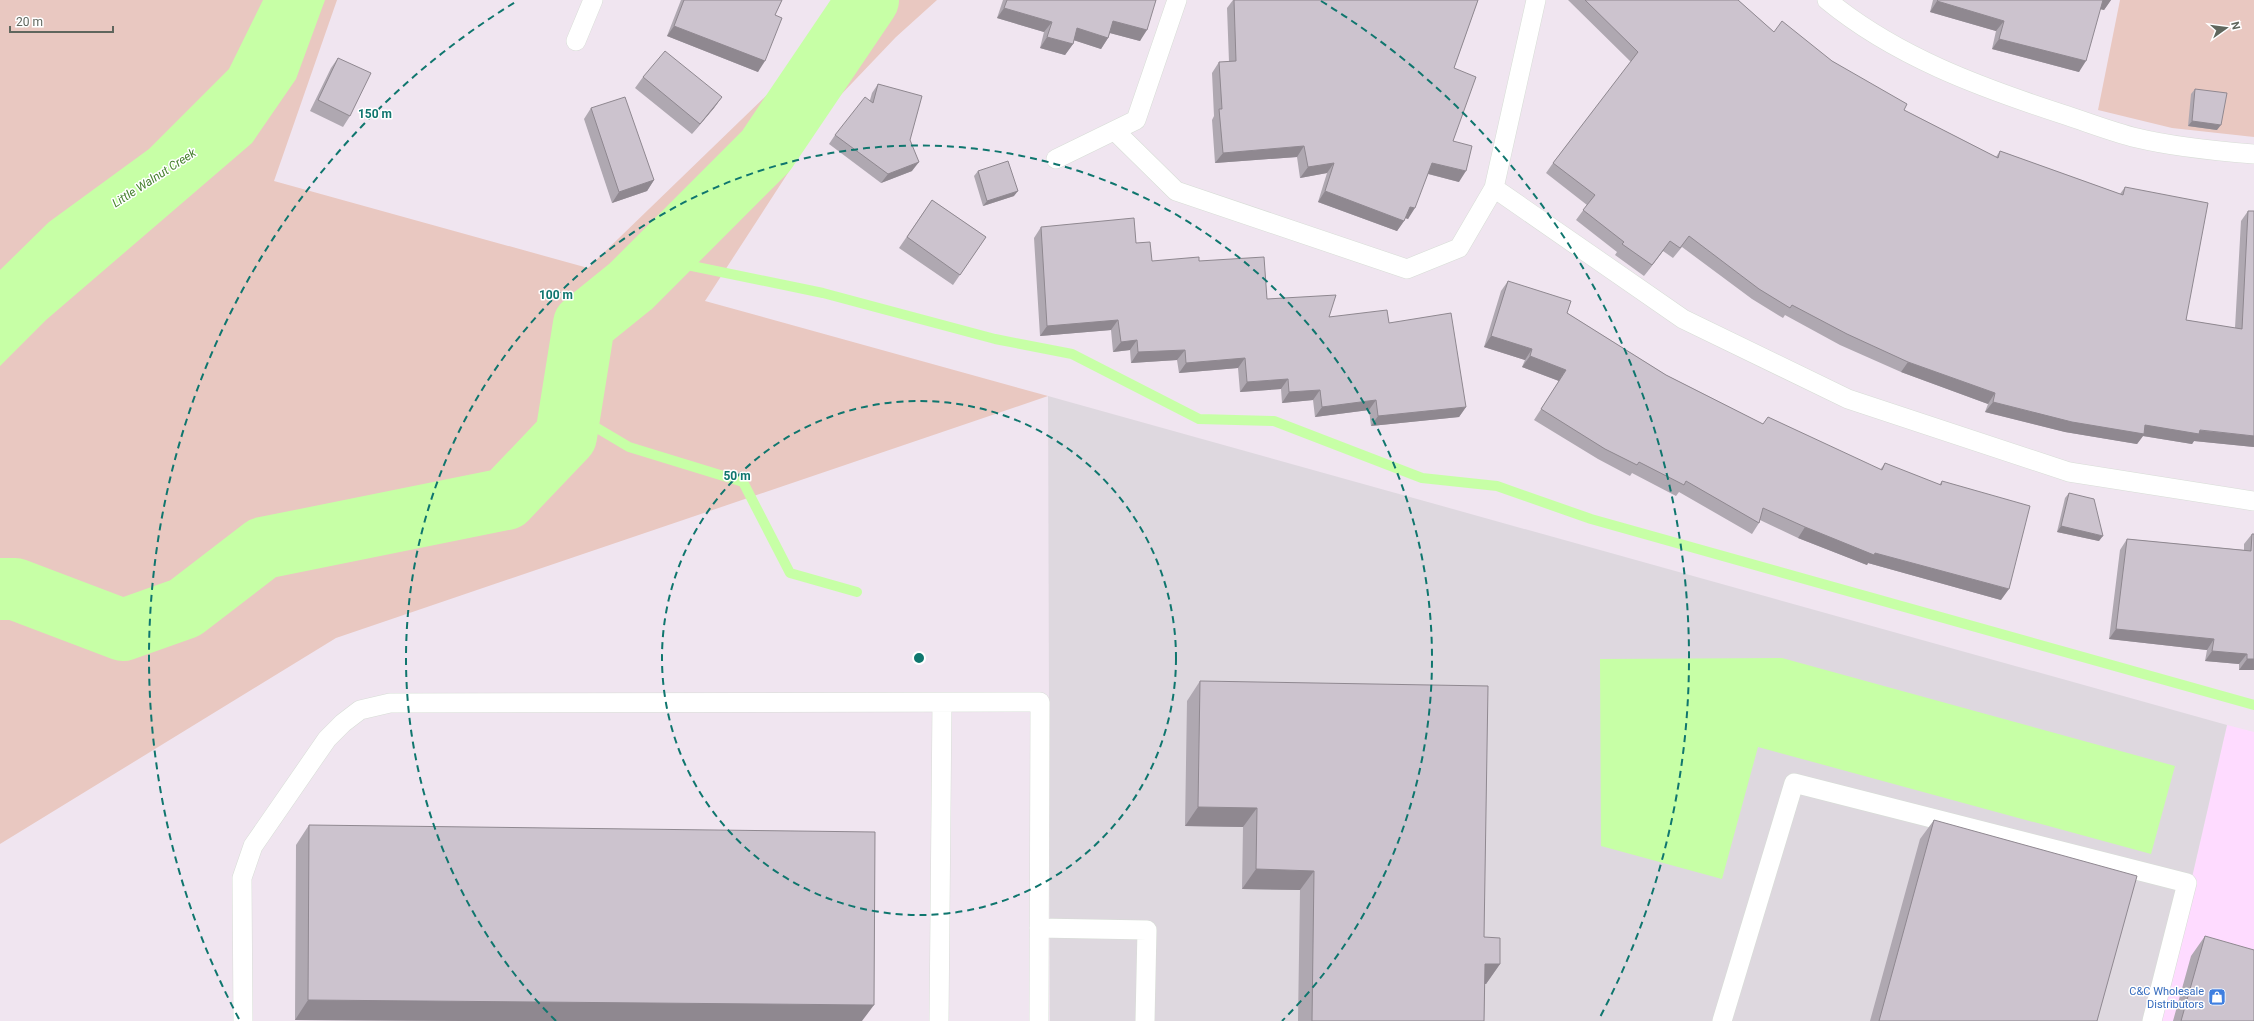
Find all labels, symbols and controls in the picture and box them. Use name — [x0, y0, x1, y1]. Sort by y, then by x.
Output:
scale bar — [10, 8, 113, 34]
north arrow — [2206, 8, 2246, 48]
text: 20 m — [16, 15, 43, 29]
text: N — [2228, 20, 2243, 31]
text: 150 m — [358, 107, 392, 121]
water label: Little Walnut Creek — [109, 145, 199, 210]
text: 100 m — [539, 288, 573, 302]
text: 50 m — [723, 469, 751, 483]
centre of rings — [912, 651, 926, 665]
place label: C&C Wholesale Distributors — [2129, 985, 2204, 1011]
shop icon: C&C Wholesale Distributors — [2207, 987, 2227, 1007]

